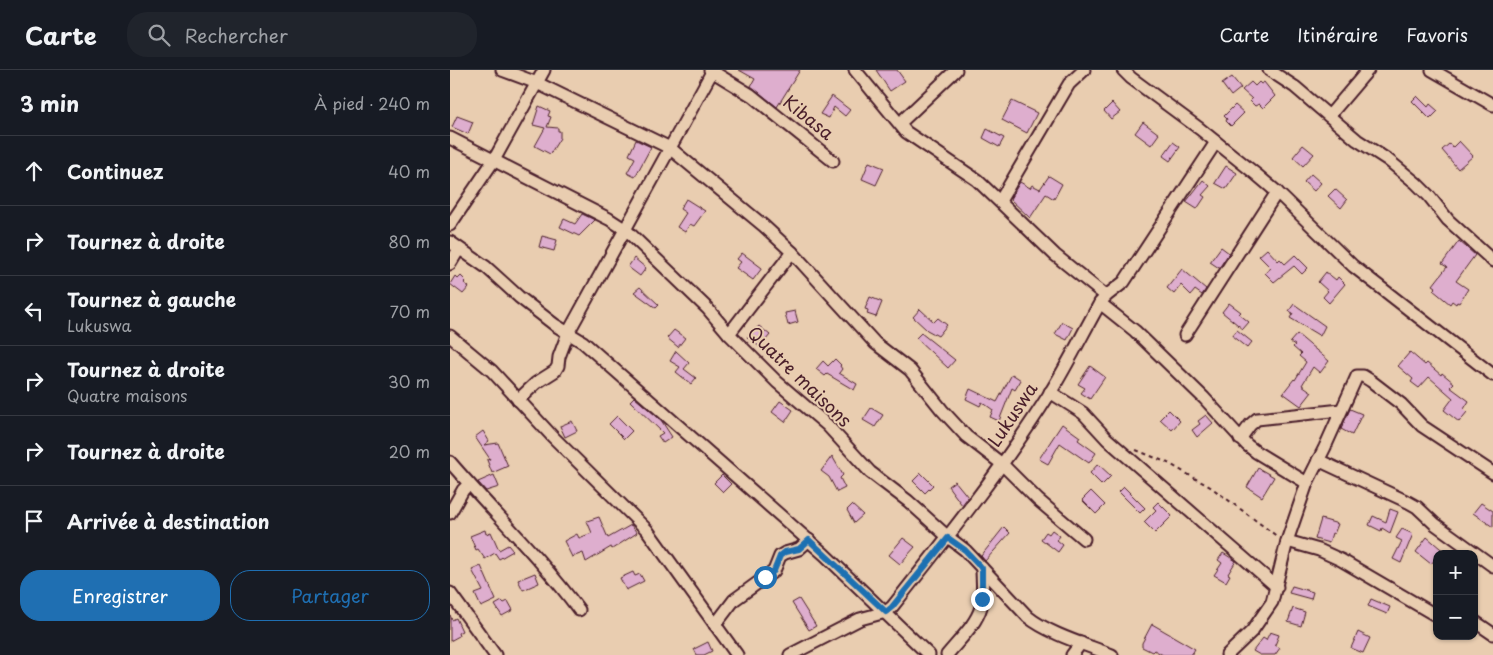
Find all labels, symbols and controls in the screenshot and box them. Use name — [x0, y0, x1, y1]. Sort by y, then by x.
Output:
search box — [127, 12, 477, 57]
text: Carte — [25, 17, 97, 53]
icon: search — [145, 21, 173, 49]
text: Rechercher — [185, 21, 288, 49]
text: Carte — [1219, 21, 1269, 48]
text: Itinéraire — [1297, 21, 1378, 48]
text: Favoris — [1406, 21, 1468, 48]
text: 3 min — [20, 87, 79, 119]
street label: Kibasa — [778, 88, 841, 146]
text: À pied · 240 m — [314, 91, 430, 115]
icon: ahead — [20, 157, 48, 185]
text: Continuez — [67, 157, 164, 185]
text: 40 m — [388, 159, 430, 183]
icon: right — [20, 227, 48, 255]
text: Tournez à droite — [67, 227, 225, 255]
text: 80 m — [388, 229, 430, 253]
text: Tournez à gauche — [67, 285, 236, 313]
icon: left — [20, 297, 48, 325]
text: 70 m — [390, 299, 430, 323]
text: Lukuswa — [67, 313, 132, 337]
street label: Quatre maisons — [742, 319, 858, 433]
text: Tournez à droite — [67, 355, 225, 383]
icon: right — [20, 367, 48, 395]
text: 30 m — [388, 369, 430, 393]
street label: Lukuswa — [980, 376, 1044, 452]
text: Quatre maisons — [67, 383, 188, 407]
icon: right — [20, 437, 48, 465]
text: Tournez à droite — [67, 437, 225, 465]
text: 20 m — [389, 439, 430, 463]
icon: arrive — [20, 507, 48, 535]
text: Arrivée à destination — [67, 507, 270, 535]
map controls — [1433, 550, 1478, 640]
button: + — [1433, 550, 1478, 595]
route start — [754, 566, 777, 589]
button: Enregistrer — [20, 570, 220, 621]
button: Partager — [230, 570, 430, 621]
route end — [971, 588, 994, 611]
button: − — [1433, 595, 1478, 640]

